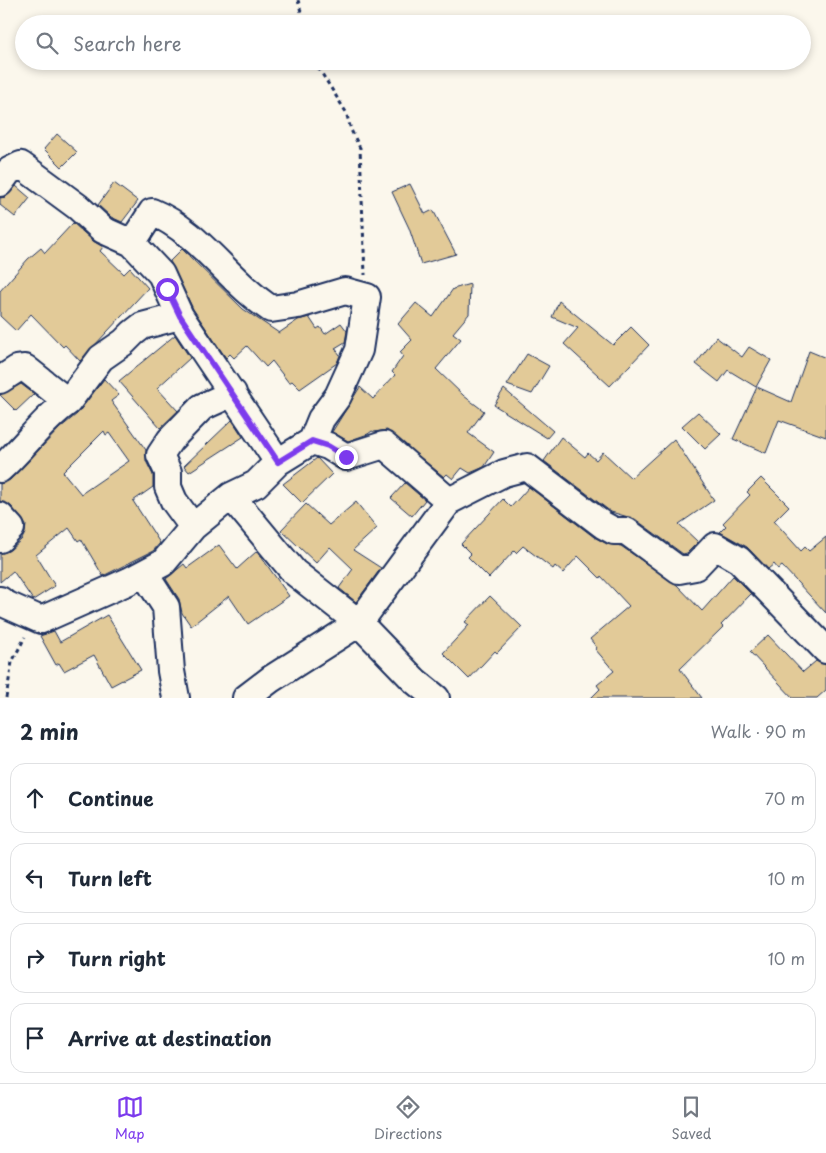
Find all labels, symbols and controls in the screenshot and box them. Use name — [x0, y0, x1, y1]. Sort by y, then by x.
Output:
search box — [15, 15, 811, 70]
icon: search — [33, 29, 61, 57]
text: Search here — [73, 29, 182, 57]
route start — [156, 278, 179, 301]
route end — [335, 446, 358, 469]
text: 2 min — [20, 715, 79, 747]
text: Walk · 90 m — [711, 719, 806, 743]
icon: ahead — [21, 784, 49, 812]
text: Continue — [68, 784, 154, 812]
text: 70 m — [765, 786, 805, 810]
icon: left — [21, 864, 49, 892]
text: Turn left — [68, 864, 152, 892]
text: 10 m — [768, 866, 805, 890]
icon: right — [21, 944, 49, 972]
text: Turn right — [68, 944, 166, 972]
text: 10 m — [768, 946, 805, 970]
icon: arrive — [21, 1024, 49, 1052]
text: Arrive at destination — [68, 1024, 272, 1052]
tab: Map — [115, 1093, 145, 1144]
tab: Directions — [374, 1093, 442, 1144]
tab: Saved — [672, 1093, 711, 1144]

